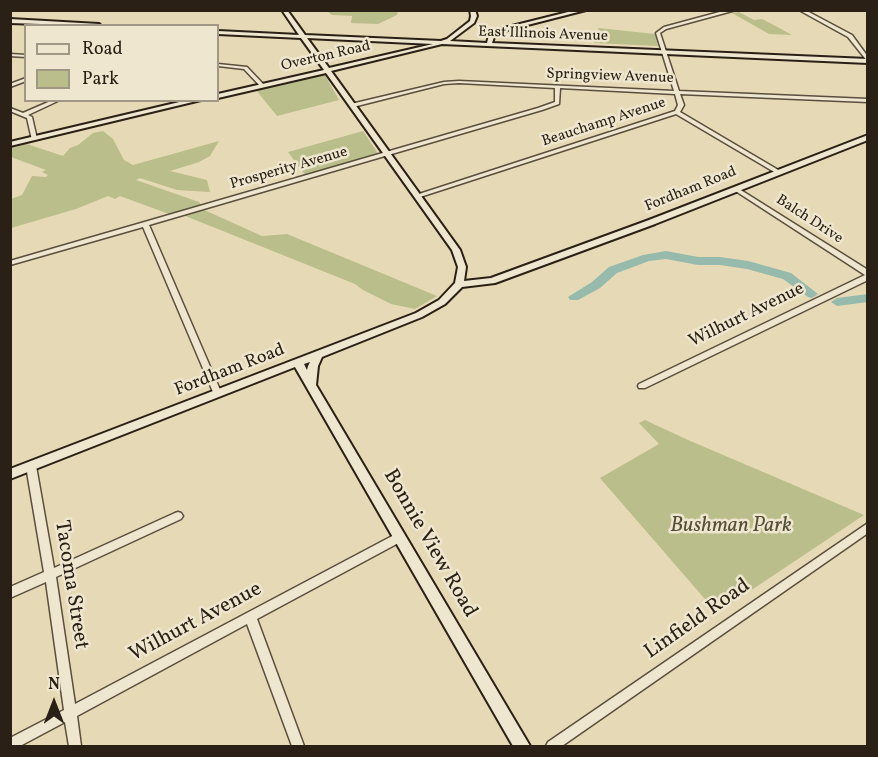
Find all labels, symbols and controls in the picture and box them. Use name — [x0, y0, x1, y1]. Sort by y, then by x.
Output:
legend — [24, 24, 219, 102]
street label: East Illinois Avenue — [478, 24, 608, 46]
text: Road — [82, 37, 123, 62]
street label: Overton Road — [280, 38, 372, 76]
street label: Springview Avenue — [546, 66, 674, 88]
text: Park — [82, 67, 119, 92]
street label: Beauchamp Avenue — [540, 94, 668, 152]
street label: Prosperity Avenue — [228, 144, 350, 194]
street label: Fordham Road — [643, 163, 739, 217]
street label: Balch Drive — [772, 192, 846, 248]
street label: Wilhurt Avenue — [686, 279, 808, 353]
street label: Fordham Road — [172, 340, 288, 402]
street label: Bonnie View Road — [376, 465, 482, 623]
park label: Bushman Park — [670, 514, 792, 540]
street label: Tacoma Street — [47, 519, 93, 651]
street label: Linfield Road — [640, 574, 756, 666]
street label: Wilhurt Avenue — [125, 577, 267, 669]
north arrow — [24, 673, 84, 733]
text: N — [48, 674, 60, 696]

